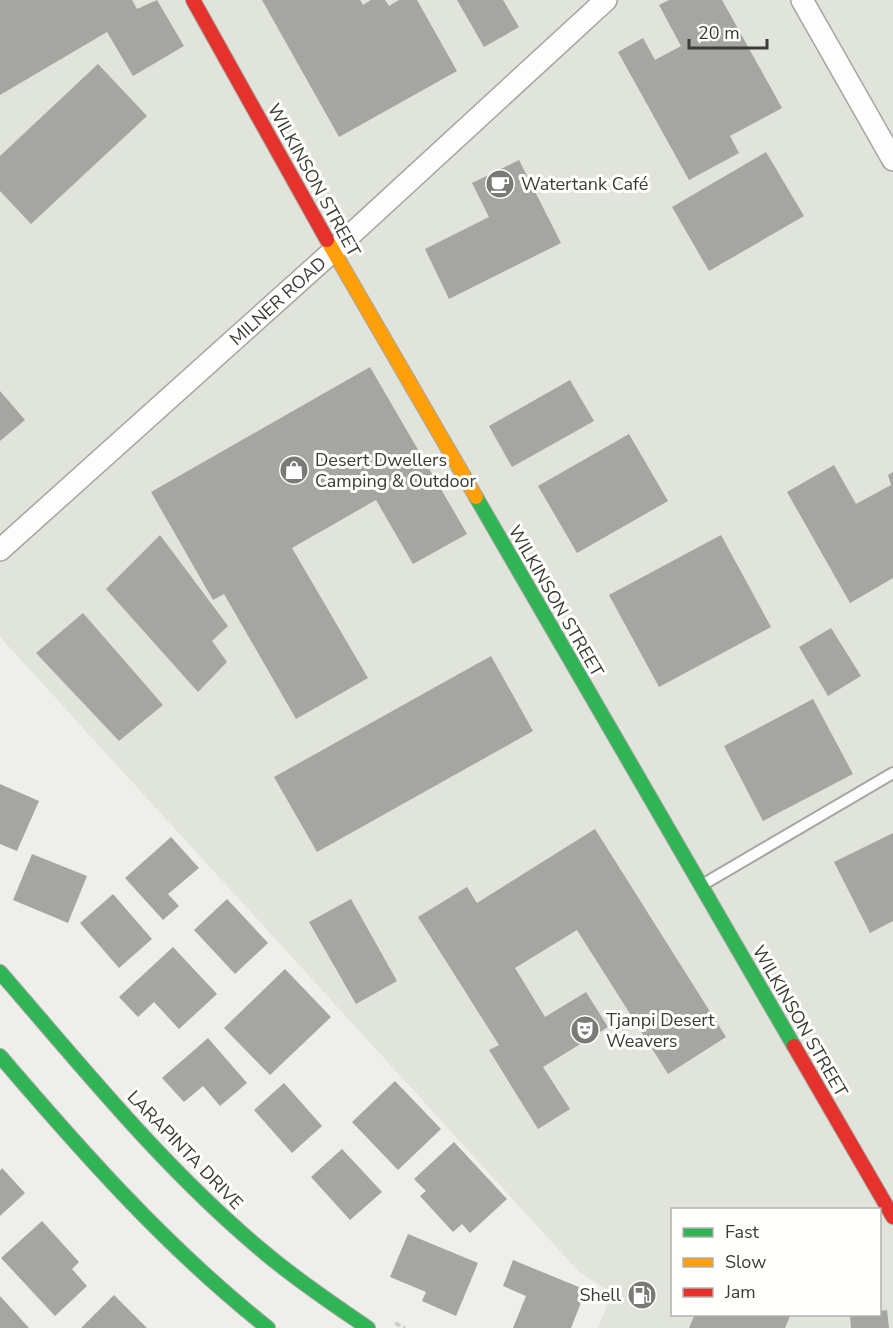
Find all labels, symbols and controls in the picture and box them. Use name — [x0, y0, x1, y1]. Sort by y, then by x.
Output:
scale bar — [689, 12, 767, 50]
text: 20 m — [698, 21, 740, 45]
street label: WILKINSON STREET — [262, 99, 366, 261]
cafe icon: Watertank Café — [484, 168, 516, 200]
place label: Watertank Café — [521, 172, 648, 196]
street label: MILNER ROAD — [225, 251, 331, 351]
place label: Desert Dwellers Camping & Outdoor — [315, 448, 477, 493]
shop icon: Desert Dwellers Camping & Outdoor — [278, 454, 310, 486]
street label: WILKINSON STREET — [503, 521, 609, 681]
street label: WILKINSON STREET — [747, 941, 853, 1101]
place label: Tjanpi Desert Weavers — [606, 1008, 715, 1053]
theatre icon: Tjanpi Desert Weavers — [569, 1014, 601, 1046]
street label: LARAPINTA DRIVE — [122, 1085, 248, 1215]
legend — [671, 1208, 881, 1316]
text: Fast — [725, 1220, 760, 1244]
text: Slow — [725, 1250, 766, 1274]
fuel station icon: Shell — [626, 1279, 658, 1311]
text: Jam — [724, 1280, 756, 1304]
place label: Shell — [579, 1283, 622, 1307]

